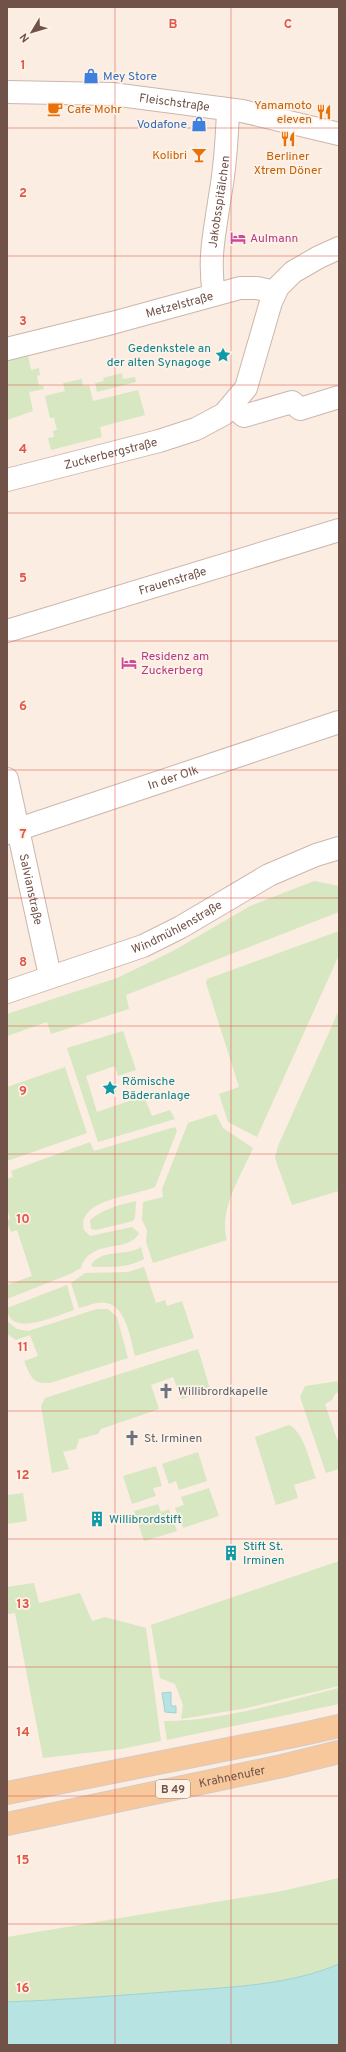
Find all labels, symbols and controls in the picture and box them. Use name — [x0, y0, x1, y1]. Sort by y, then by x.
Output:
north arrow — [12, 12, 52, 52]
text: B — [169, 17, 178, 33]
text: C — [284, 17, 292, 33]
text: N — [17, 30, 33, 45]
text: 1 — [20, 58, 26, 74]
shop icon: Mey Store — [82, 67, 100, 85]
place label: Mey Store — [103, 69, 157, 85]
street label: Fleischstraße — [138, 91, 211, 116]
place label: Yamamoto eleven — [254, 98, 312, 128]
cafe icon: Cafe Mohr — [46, 100, 64, 118]
place label: Cafe Mohr — [67, 102, 122, 118]
restaurant icon: Yamamoto eleven — [315, 103, 333, 121]
shop icon: Vodafone — [190, 115, 208, 133]
place label: Vodafone — [137, 117, 187, 133]
restaurant icon: Berliner Xtrem Döner — [279, 130, 297, 148]
bar icon: Kolibri — [190, 146, 208, 164]
place label: Kolibri — [152, 148, 187, 164]
place label: Berliner Xtrem Döner — [254, 149, 323, 179]
street label: Jakobsspitälchen — [206, 155, 234, 249]
text: 2 — [19, 186, 27, 202]
hotel icon: Aulmann — [229, 229, 247, 247]
place label: Aulmann — [250, 231, 298, 247]
street label: Metzelstraße — [144, 289, 215, 322]
text: 3 — [19, 314, 27, 330]
place label: Gedenkstele an der alten Synagoge — [107, 341, 211, 371]
place icon: Gedenkstele an der alten Synagoge — [214, 346, 232, 364]
street label: Zuckerbergstraße — [63, 435, 159, 474]
text: 4 — [19, 442, 27, 458]
street label: Frauenstraße — [137, 564, 209, 599]
text: 5 — [19, 571, 27, 587]
place label: Residenz am Zuckerberg — [141, 649, 209, 679]
hotel icon: Residenz am Zuckerberg — [120, 654, 138, 672]
text: 6 — [19, 699, 27, 715]
street label: In der Olk — [146, 763, 201, 794]
text: 7 — [20, 827, 27, 843]
street label: Salvianstraße — [15, 852, 46, 927]
street label: Windmühlenstraße — [130, 897, 225, 958]
text: 8 — [19, 955, 27, 971]
place label: Römische Bäderanlage — [122, 1074, 190, 1104]
place icon: Römische Bäderanlage — [101, 1079, 119, 1097]
text: 9 — [19, 1084, 27, 1100]
text: 10 — [16, 1212, 30, 1228]
text: 11 — [18, 1340, 28, 1356]
church icon: Willibrordkapelle — [157, 1382, 175, 1400]
place label: Willibrordkapelle — [178, 1384, 268, 1400]
church icon: St. Irminen — [123, 1429, 141, 1447]
place label: St. Irminen — [144, 1431, 202, 1447]
text: 12 — [16, 1468, 30, 1484]
building icon: Willibrordstift — [88, 1510, 106, 1528]
place label: Willibrordstift — [109, 1512, 182, 1528]
place label: Stift St. Irminen — [243, 1539, 284, 1569]
building icon: Stift St. Irminen — [222, 1544, 240, 1562]
text: 13 — [17, 1597, 30, 1613]
text: 14 — [16, 1725, 30, 1741]
street label: Krahnenufer — [198, 1763, 267, 1792]
road number: B 49 — [156, 1780, 190, 1798]
text: 15 — [16, 1853, 30, 1869]
text: 16 — [16, 1981, 30, 1997]

